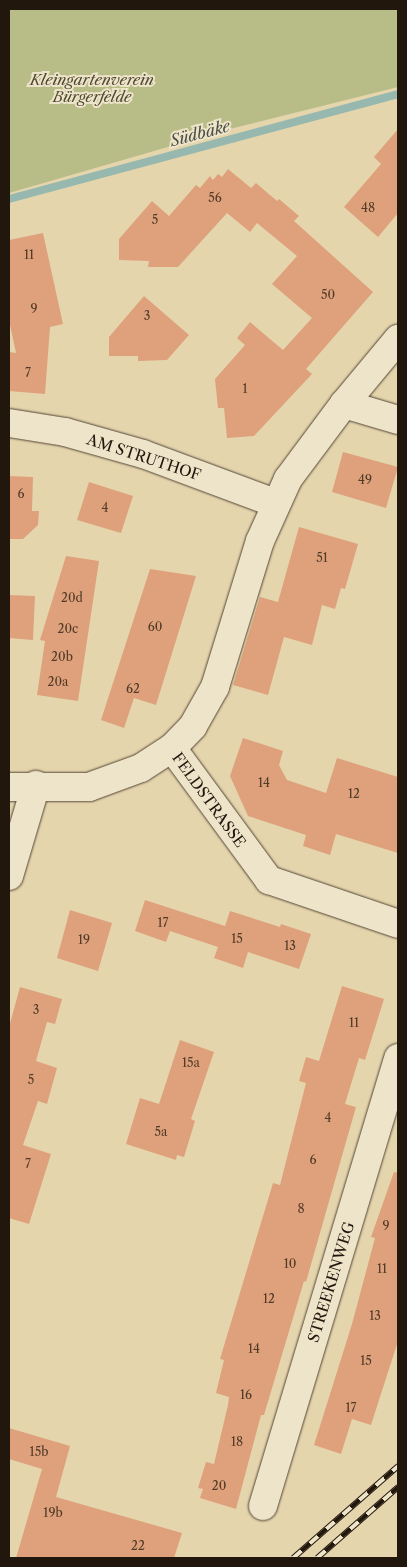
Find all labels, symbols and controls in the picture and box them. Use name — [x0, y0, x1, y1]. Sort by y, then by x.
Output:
park label: Kleingartenverein Bürgerfelde — [30, 70, 154, 105]
water label: Südbäke — [168, 116, 232, 150]
house number: 56 — [208, 191, 222, 205]
house number: 48 — [361, 201, 375, 215]
house number: 5 — [152, 213, 158, 227]
house number: 11 — [24, 248, 34, 262]
house number: 50 — [321, 288, 335, 302]
house number: 9 — [30, 302, 38, 316]
house number: 3 — [144, 309, 150, 323]
house number: 7 — [25, 366, 31, 380]
house number: 1 — [242, 382, 248, 396]
street label: AM STRUTHOF — [85, 430, 203, 484]
house number: 49 — [358, 473, 372, 487]
house number: 6 — [17, 487, 25, 501]
house number: 4 — [102, 501, 108, 515]
house number: 51 — [316, 551, 328, 565]
house number: 20d — [61, 591, 83, 605]
house number: 60 — [148, 620, 162, 634]
house number: 20c — [58, 622, 78, 636]
house number: 20b — [51, 650, 73, 664]
house number: 20a — [48, 675, 68, 689]
house number: 62 — [126, 682, 140, 696]
street label: FELDSTRASSE — [169, 749, 249, 851]
house number: 14 — [258, 776, 270, 790]
house number: 12 — [348, 787, 360, 801]
house number: 17 — [158, 916, 168, 930]
house number: 15 — [231, 932, 243, 946]
house number: 19 — [78, 933, 90, 947]
house number: 13 — [284, 939, 296, 953]
house number: 3 — [33, 1003, 39, 1017]
house number: 11 — [349, 1016, 359, 1030]
house number: 15a — [182, 1056, 200, 1070]
house number: 5 — [28, 1073, 34, 1087]
house number: 4 — [325, 1111, 331, 1125]
house number: 5a — [155, 1125, 167, 1139]
house number: 6 — [309, 1153, 317, 1167]
house number: 7 — [25, 1157, 31, 1171]
house number: 8 — [297, 1202, 305, 1216]
house number: 9 — [382, 1219, 390, 1233]
street label: STREEKENWEG — [304, 1220, 358, 1344]
house number: 10 — [284, 1257, 296, 1271]
house number: 11 — [377, 1262, 387, 1276]
house number: 12 — [263, 1292, 275, 1306]
house number: 13 — [369, 1309, 381, 1323]
house number: 14 — [248, 1342, 260, 1356]
house number: 15 — [360, 1354, 372, 1368]
house number: 16 — [240, 1388, 252, 1402]
house number: 17 — [346, 1401, 356, 1415]
house number: 18 — [231, 1435, 243, 1449]
house number: 15b — [30, 1445, 48, 1459]
house number: 20 — [212, 1479, 226, 1493]
house number: 19b — [43, 1506, 63, 1520]
house number: 22 — [131, 1539, 145, 1553]

